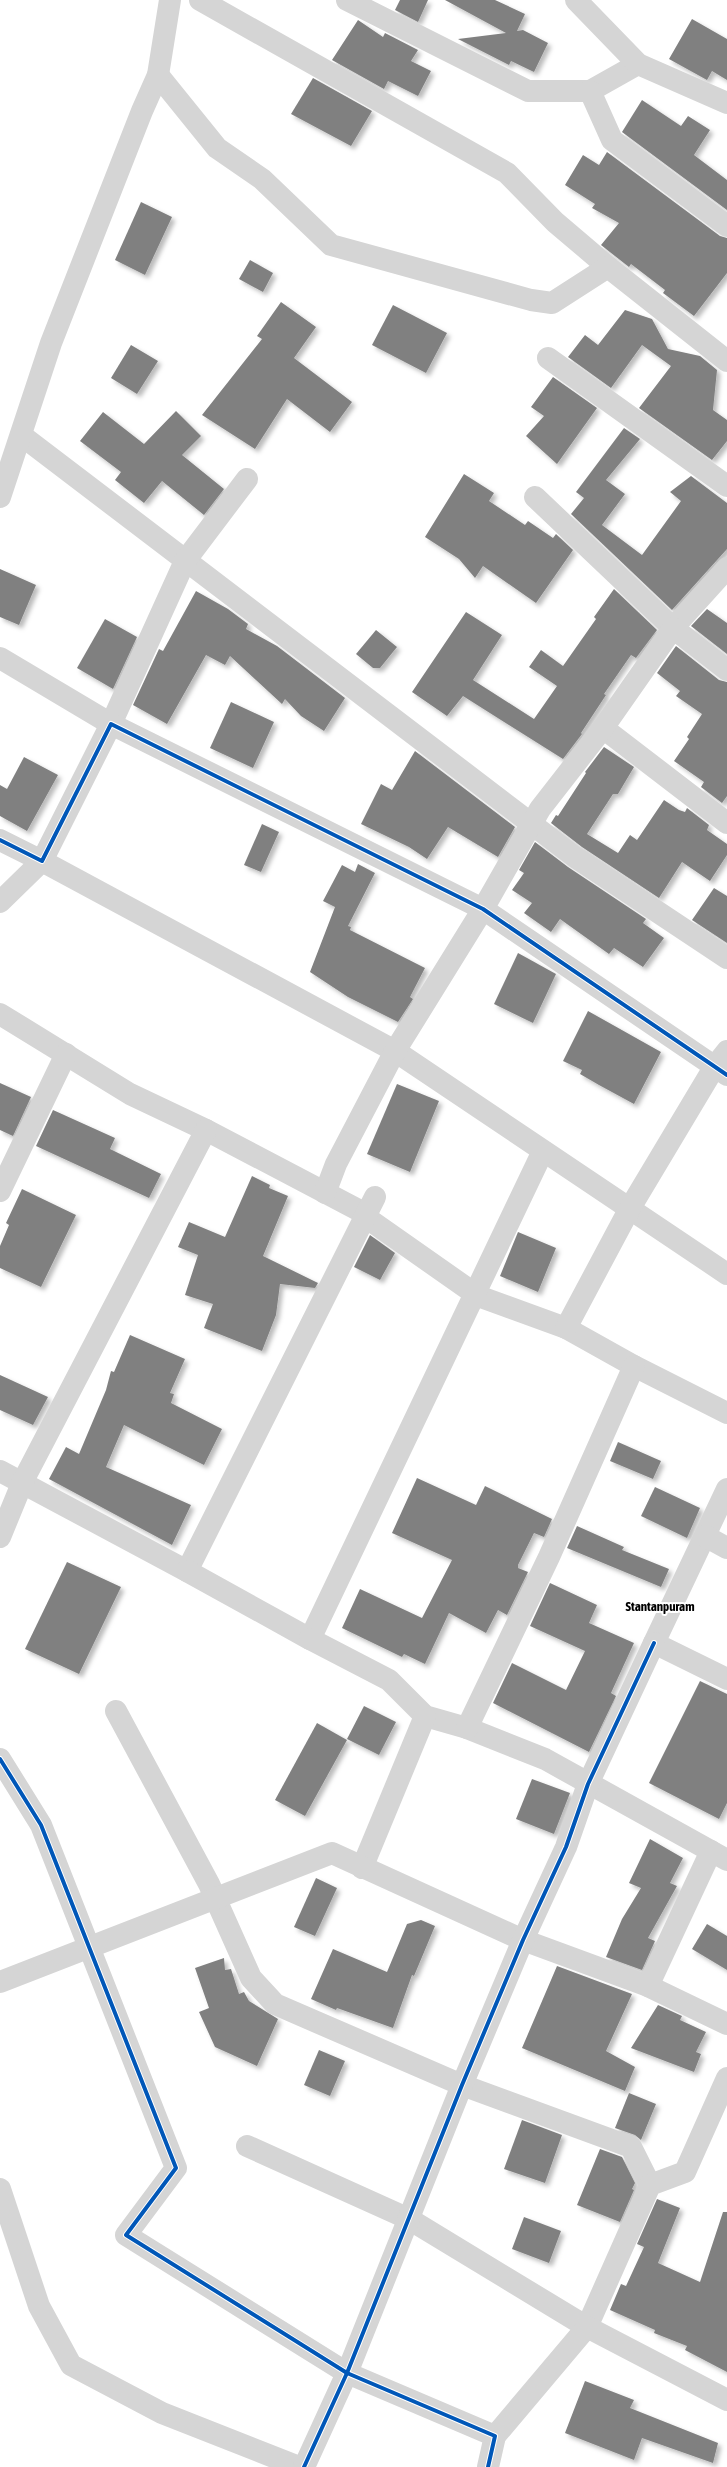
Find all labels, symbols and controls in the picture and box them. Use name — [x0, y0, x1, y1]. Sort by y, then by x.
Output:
district label: Stantanpuram — [625, 1599, 695, 1614]

